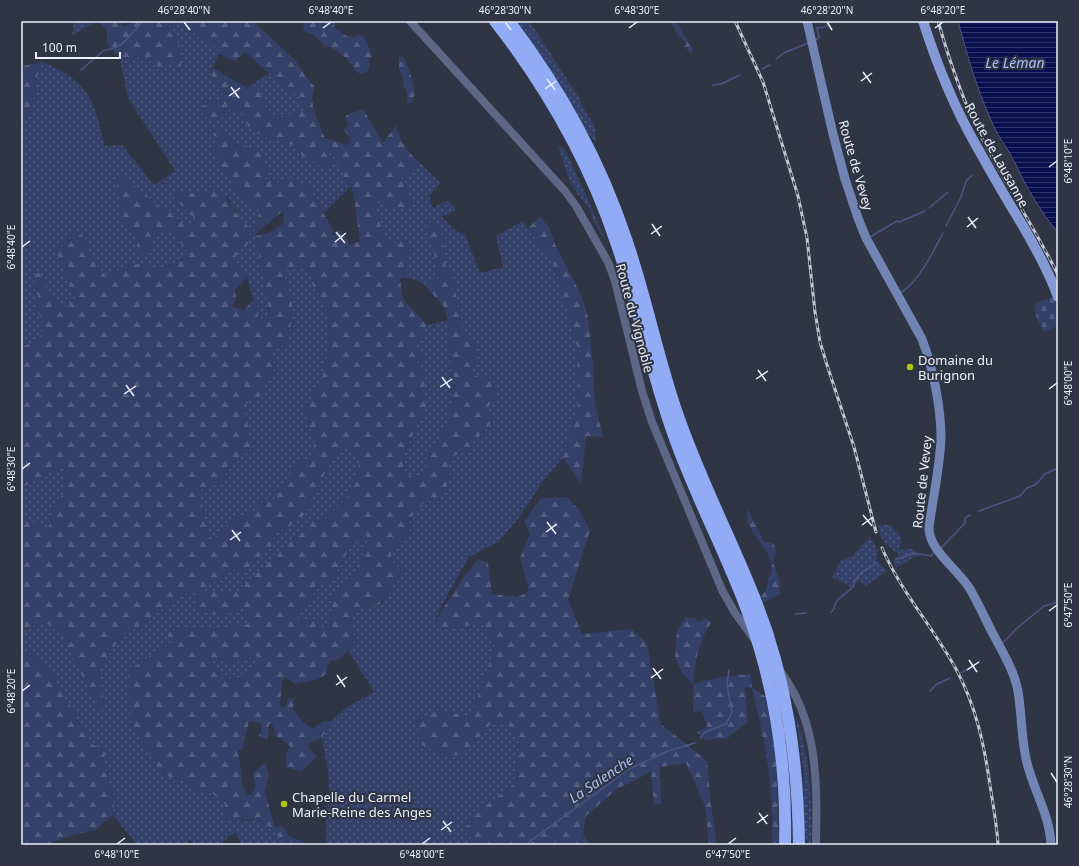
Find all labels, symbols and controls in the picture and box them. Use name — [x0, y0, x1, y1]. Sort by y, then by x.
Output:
text: 46°28'40"N — [158, 3, 210, 17]
text: 6°48'40"E — [309, 3, 353, 17]
text: 46°28'30"N — [479, 3, 531, 17]
text: 6°48'30"E — [615, 3, 659, 17]
text: 46°28'20"N — [801, 3, 853, 17]
text: 6°48'20"E — [921, 3, 965, 17]
scale bar — [36, 34, 120, 60]
text: 100 m — [42, 39, 77, 56]
water label: Le Léman — [985, 53, 1045, 72]
street label: Route de Lausanne — [961, 99, 1033, 211]
street label: Route de Vevey — [835, 118, 878, 213]
text: 6°48'10"E — [1061, 139, 1075, 183]
text: 6°48'40"E — [4, 225, 18, 269]
street label: Route du Vignoble — [612, 261, 658, 375]
place label: Domaine du Burignon — [918, 351, 993, 384]
text: 6°48'00"E — [1061, 361, 1075, 405]
marker: Domaine du Burignon — [905, 362, 915, 372]
street label: Route de Vevey — [908, 434, 936, 529]
text: 6°48'30"E — [4, 447, 18, 491]
text: 6°47'50"E — [1061, 583, 1075, 627]
text: 6°48'20"E — [4, 669, 18, 713]
water label: La Salenche — [565, 750, 636, 807]
text: 46°28'30"N — [1061, 756, 1075, 808]
place label: Chapelle du Carmel Marie-Reine des Anges — [292, 788, 432, 821]
marker: Chapelle du Carmel Marie-Reine des Anges — [279, 799, 289, 809]
text: 6°48'10"E — [95, 847, 139, 861]
text: 6°48'00"E — [400, 847, 444, 861]
text: 6°47'50"E — [706, 847, 750, 861]

